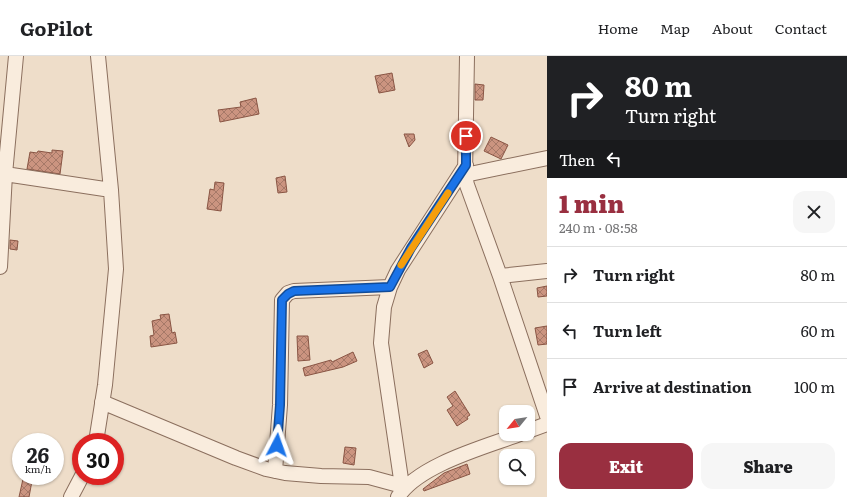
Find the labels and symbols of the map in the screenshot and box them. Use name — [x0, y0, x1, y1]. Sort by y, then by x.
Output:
pin — [449, 119, 483, 153]
north arrow — [499, 405, 535, 441]
position arrow — [256, 424, 298, 466]
speed limit sign: 30 — [72, 433, 124, 485]

